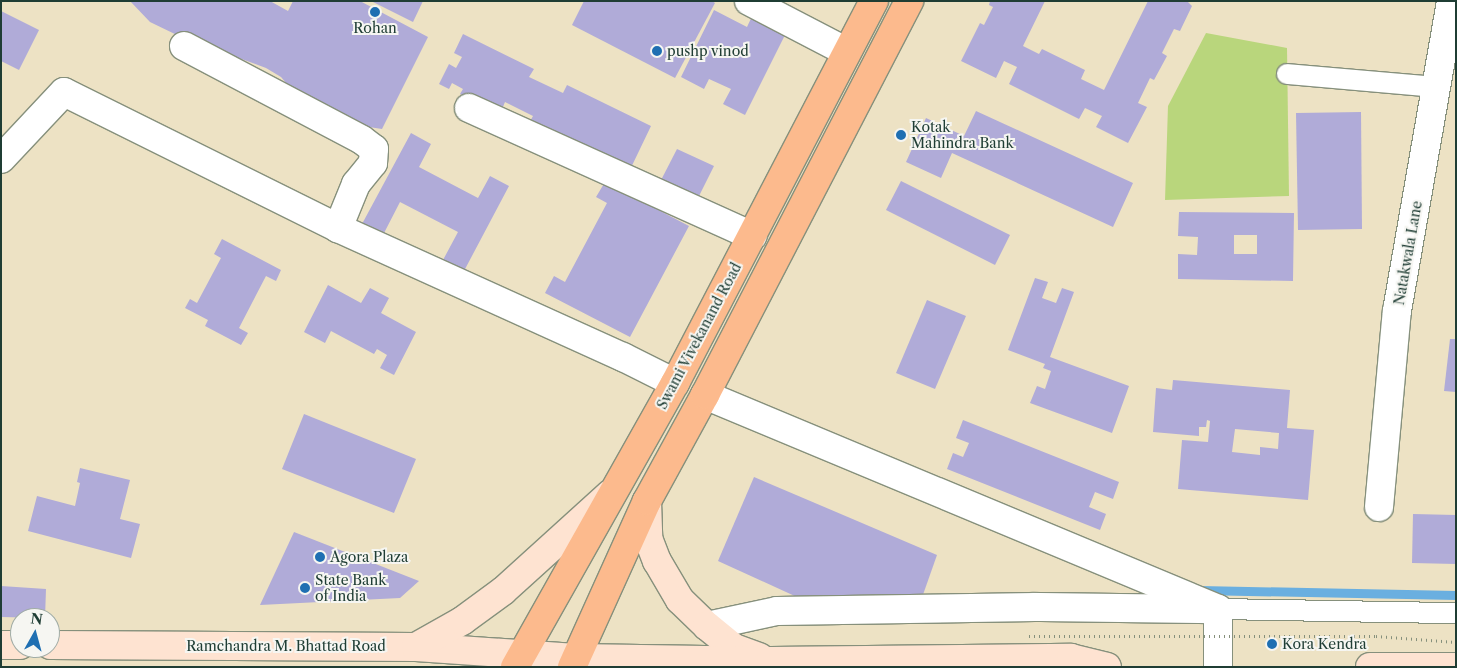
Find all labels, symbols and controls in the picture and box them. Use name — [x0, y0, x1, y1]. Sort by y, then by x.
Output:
marker: Rohan — [369, 6, 381, 18]
place label: Rohan — [353, 20, 397, 36]
place label: pushp vinod — [667, 43, 749, 59]
marker: pushp vinod — [651, 45, 663, 57]
place label: Kotak Mahindra Bank — [911, 119, 1014, 152]
marker: Kotak Mahindra Bank — [895, 129, 907, 141]
street label: Natakwala Lane — [1391, 199, 1425, 307]
street label: Swami Vivekanand Road — [653, 260, 745, 412]
place label: Agora Plaza — [330, 549, 409, 565]
marker: Agora Plaza — [314, 551, 326, 563]
place label: State Bank of India — [315, 572, 386, 604]
marker: State Bank of India — [299, 582, 311, 594]
north arrow — [10, 608, 60, 658]
text: N — [30, 609, 44, 629]
place label: Kora Kendra — [1282, 636, 1367, 652]
street label: Ramchandra M. Bhattad Road — [186, 638, 386, 654]
marker: Kora Kendra — [1266, 638, 1278, 650]

